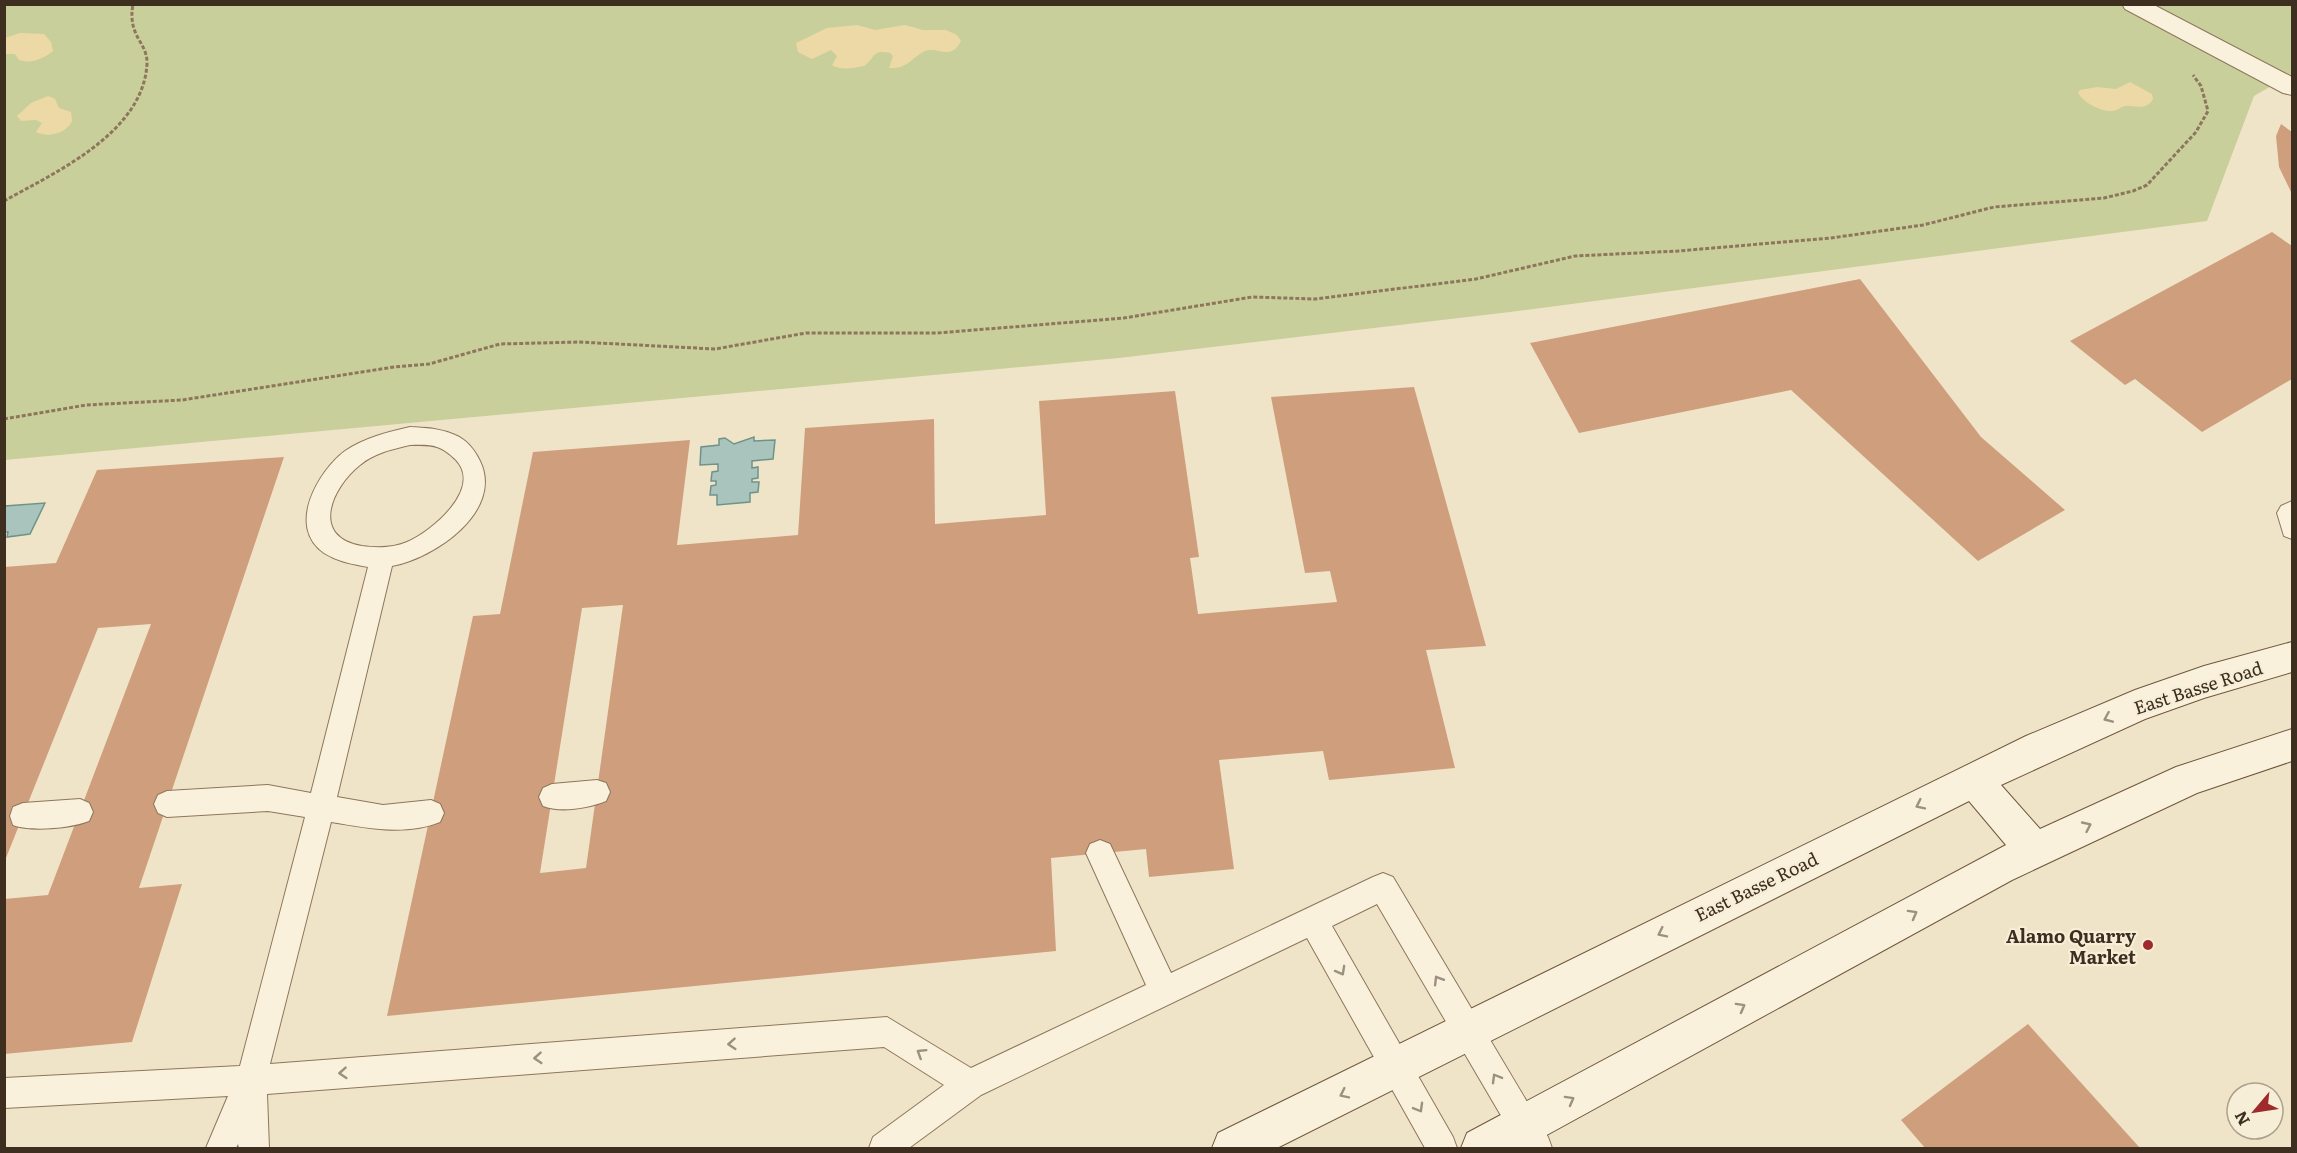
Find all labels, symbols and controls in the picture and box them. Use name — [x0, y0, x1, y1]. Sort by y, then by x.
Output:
street label: East Basse Road — [2130, 653, 2266, 721]
one-way arrow — [2103, 711, 2114, 723]
one-way arrow — [1916, 798, 1927, 809]
one-way arrow — [2080, 822, 2091, 834]
street label: East Basse Road — [1690, 844, 1822, 928]
one-way arrow — [1906, 910, 1917, 921]
place label: Alamo Quarry Market — [2006, 922, 2136, 970]
one-way arrow — [1658, 926, 1669, 937]
marker: Alamo Quarry Market — [2141, 938, 2155, 952]
one-way arrow — [1334, 965, 1345, 975]
one-way arrow — [1434, 976, 1445, 986]
one-way arrow — [1735, 1003, 1746, 1014]
one-way arrow — [727, 1037, 736, 1050]
one-way arrow — [916, 1049, 927, 1060]
one-way arrow — [533, 1051, 542, 1064]
one-way arrow — [339, 1066, 348, 1079]
one-way arrow — [1492, 1074, 1503, 1084]
north arrow — [2225, 1081, 2285, 1141]
one-way arrow — [1339, 1087, 1350, 1098]
one-way arrow — [1564, 1096, 1575, 1107]
one-way arrow — [1412, 1102, 1423, 1112]
text: N — [2227, 1107, 2255, 1130]

